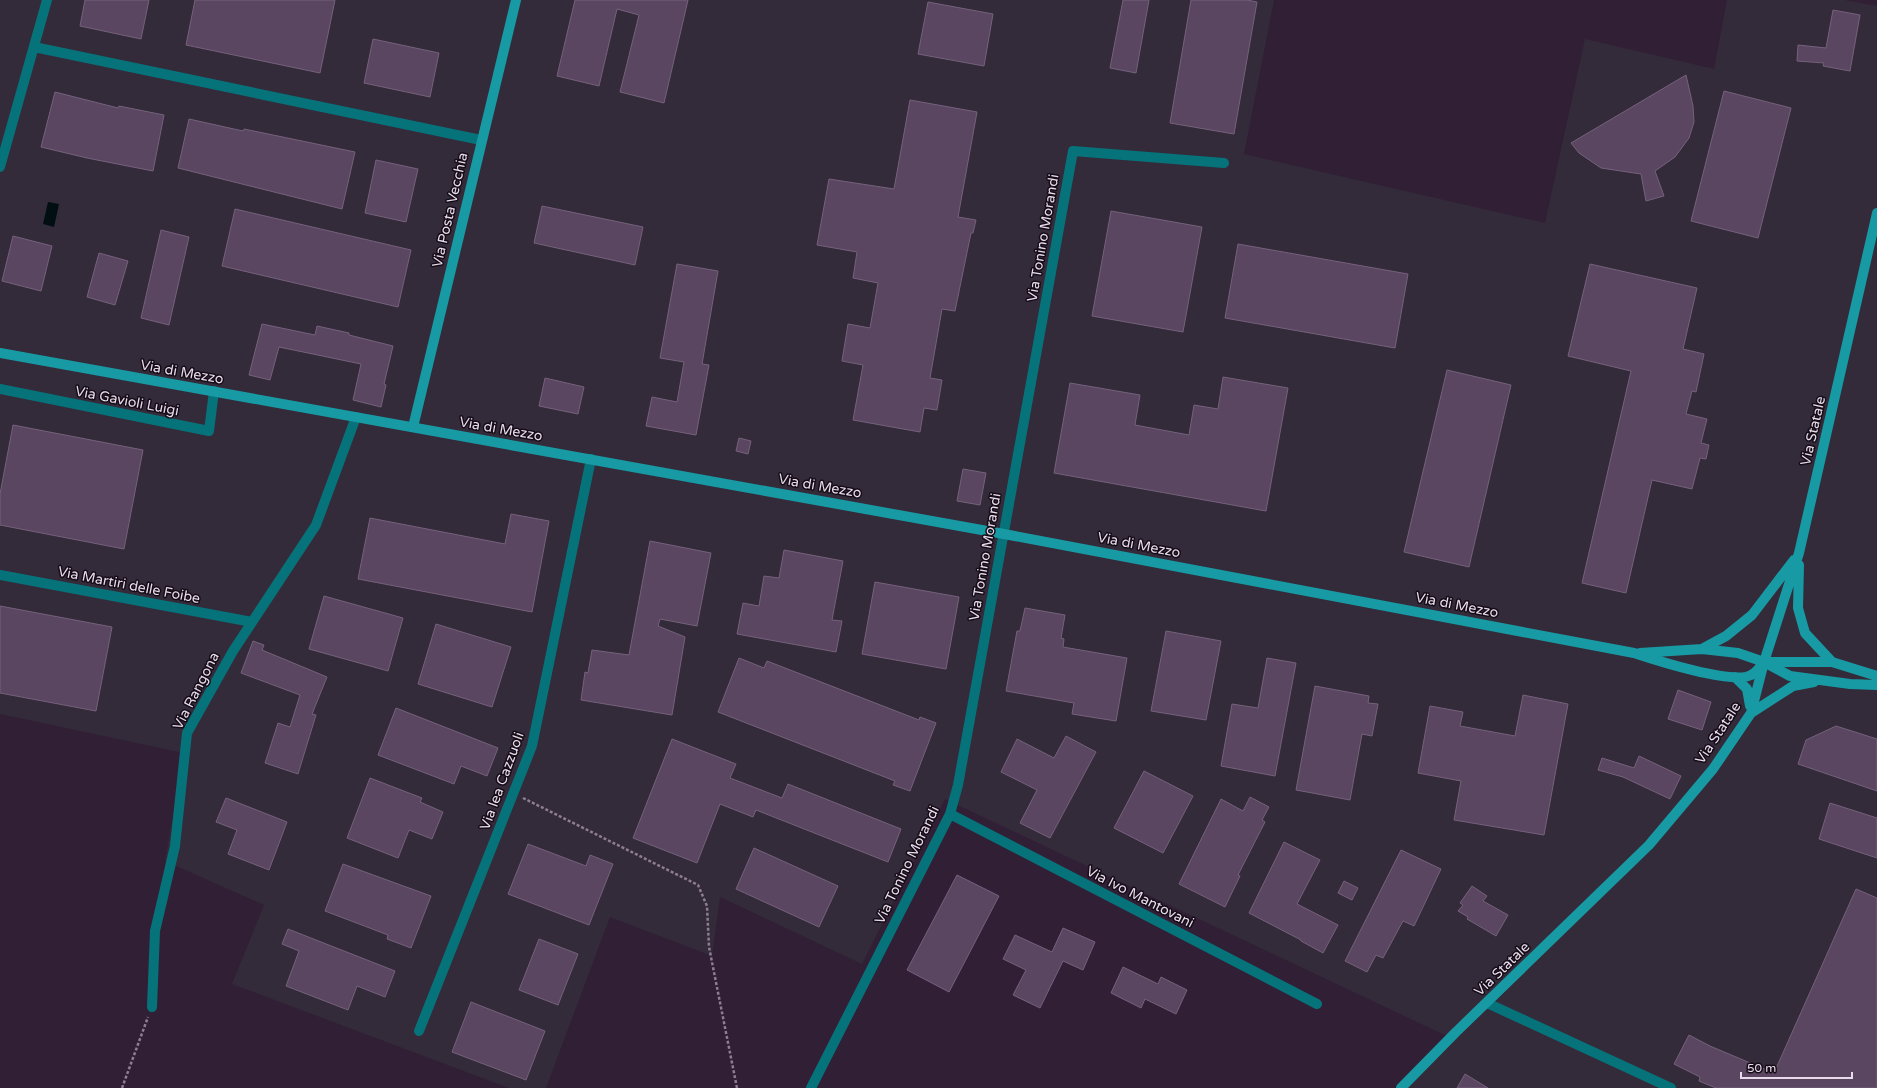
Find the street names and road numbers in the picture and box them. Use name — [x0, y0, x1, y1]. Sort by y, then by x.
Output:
street label: Via Posta Vecchia — [429, 151, 471, 269]
street label: Via Tonino Morandi — [1023, 173, 1063, 303]
street label: Via di Mezzo — [139, 356, 225, 388]
street label: Via Gavioli Luigi — [74, 383, 180, 419]
street label: Via Statale — [1797, 395, 1829, 467]
street label: Via di Mezzo — [458, 413, 544, 445]
street label: Via di Mezzo — [777, 470, 863, 502]
street label: Via Tonino Morandi — [965, 492, 1005, 622]
street label: Via di Mezzo — [1096, 529, 1182, 561]
street label: Via Martiri delle Foibe — [56, 563, 202, 607]
street label: Via di Mezzo — [1414, 589, 1500, 621]
street label: Via Rangona — [169, 649, 223, 733]
street label: Via Statale — [1692, 699, 1744, 767]
street label: Via lea Cazzuoli — [476, 730, 528, 832]
street label: Via Tonino Morandi — [871, 803, 943, 927]
street label: Via Ivo Mantovani — [1083, 863, 1197, 931]
street label: Via Statale — [1471, 938, 1533, 1000]

